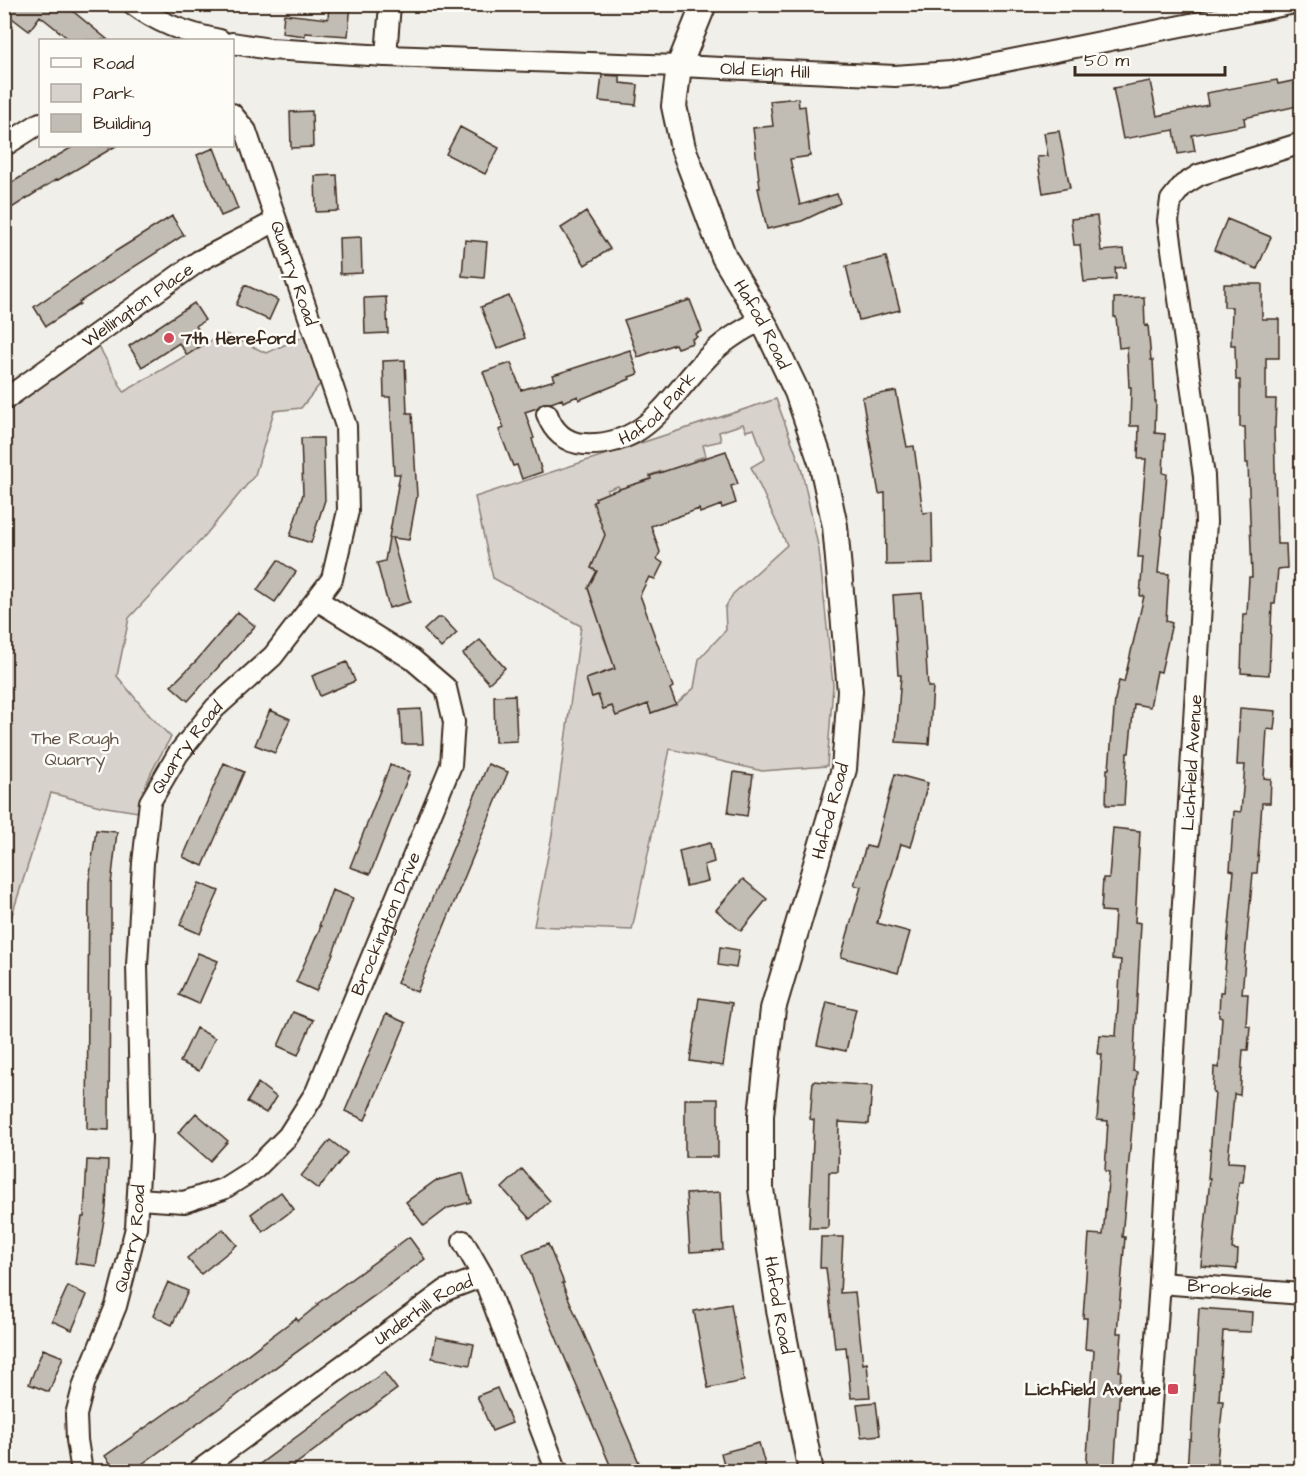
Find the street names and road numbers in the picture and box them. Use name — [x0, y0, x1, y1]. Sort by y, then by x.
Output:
street label: Old Eign Hill — [720, 56, 811, 85]
street label: Quarry Road — [263, 217, 323, 329]
street label: Wellington Place — [77, 257, 199, 354]
street label: Hafod Road — [727, 275, 796, 373]
street label: Hafod Park — [615, 367, 702, 452]
street label: Lichfield Avenue — [1175, 693, 1209, 831]
street label: Quarry Road — [145, 695, 228, 799]
street label: Hafod Road — [806, 760, 855, 862]
street label: Brockington Drive — [345, 848, 427, 999]
street label: Quarry Road — [108, 1184, 151, 1295]
street label: Hafod Road — [758, 1255, 799, 1356]
street label: Underhill Road — [369, 1269, 476, 1351]
street label: Brookside — [1187, 1273, 1273, 1305]

